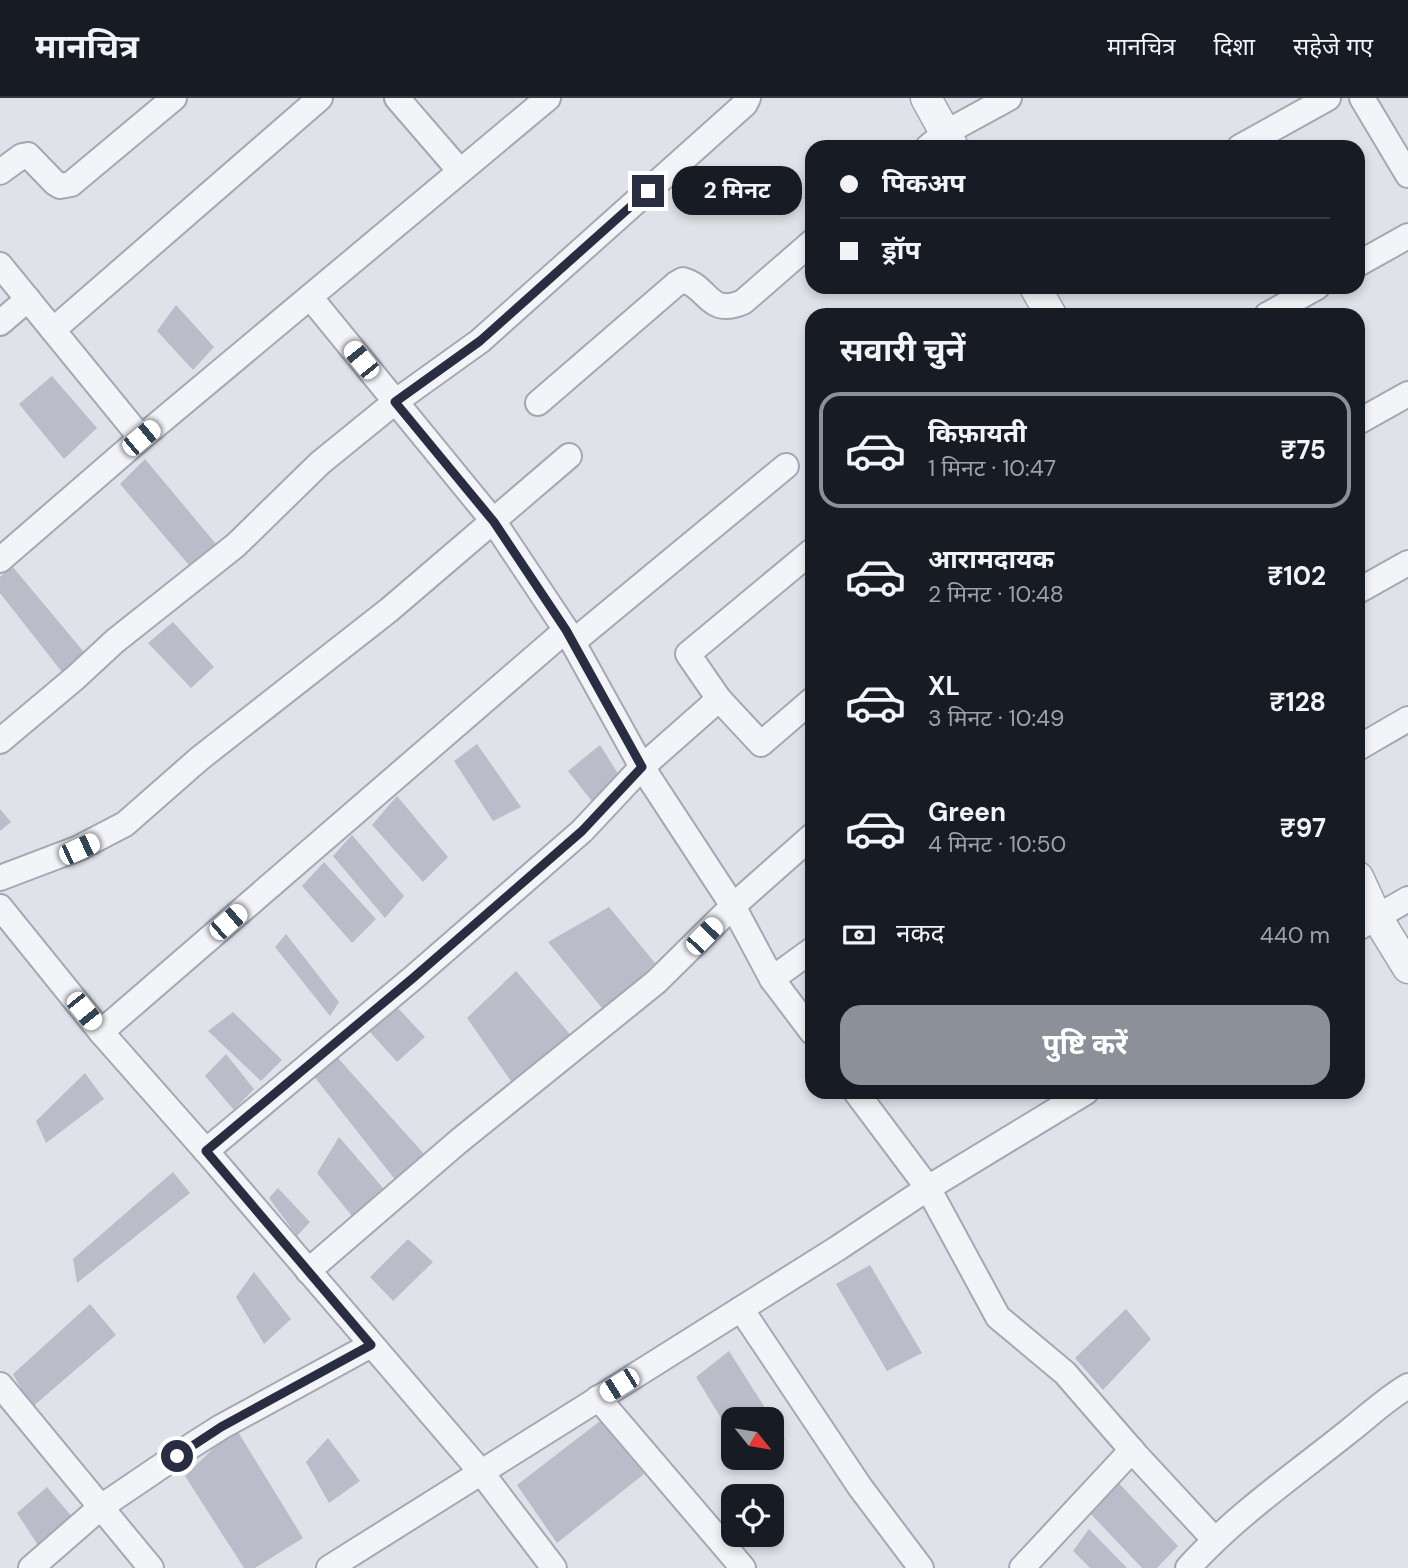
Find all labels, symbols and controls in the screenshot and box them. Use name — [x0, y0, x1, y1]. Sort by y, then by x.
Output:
text: मानचित्र — [35, 25, 139, 68]
text: मानचित्र — [1107, 31, 1176, 62]
text: दिशा — [1214, 31, 1255, 62]
text: सहेजे गए — [1293, 31, 1373, 62]
callout: 2 मिनट — [672, 166, 802, 216]
text: पिकअप — [882, 166, 965, 200]
route end — [632, 175, 664, 207]
text: 2 मिनट — [704, 175, 770, 205]
text: ड्रॉप — [882, 233, 920, 267]
text: सवारी चुनें — [840, 329, 965, 371]
car — [340, 337, 383, 383]
car — [119, 416, 164, 460]
text: किफ़ायती — [928, 416, 1027, 450]
icon: car — [844, 419, 907, 482]
text: ₹75 — [1280, 433, 1326, 467]
text: 1 मिनट · 10:47 — [928, 453, 1056, 483]
text: आरामदायक — [928, 542, 1054, 576]
icon: car — [844, 545, 907, 608]
text: ₹102 — [1267, 559, 1326, 593]
text: 2 मिनट · 10:48 — [928, 579, 1064, 609]
text: XL — [928, 669, 960, 703]
icon: car — [844, 671, 907, 734]
text: ₹128 — [1269, 685, 1326, 719]
text: 3 मिनट · 10:49 — [928, 703, 1065, 733]
text: Green — [928, 795, 1006, 829]
icon: car — [844, 797, 907, 860]
text: ₹97 — [1280, 811, 1326, 845]
text: 4 मिनट · 10:50 — [928, 829, 1066, 859]
car — [56, 831, 103, 867]
car — [206, 900, 251, 944]
car — [682, 914, 727, 958]
icon: cash — [840, 916, 878, 954]
text: नकद — [896, 916, 944, 950]
text: 440 m — [1260, 920, 1330, 950]
car — [63, 988, 106, 1034]
button: पुष्टि करें — [840, 1005, 1330, 1085]
car — [596, 1365, 643, 1405]
north arrow — [721, 1407, 784, 1470]
map controls — [721, 1407, 784, 1547]
route start — [161, 1440, 193, 1472]
button: locate — [721, 1484, 784, 1547]

